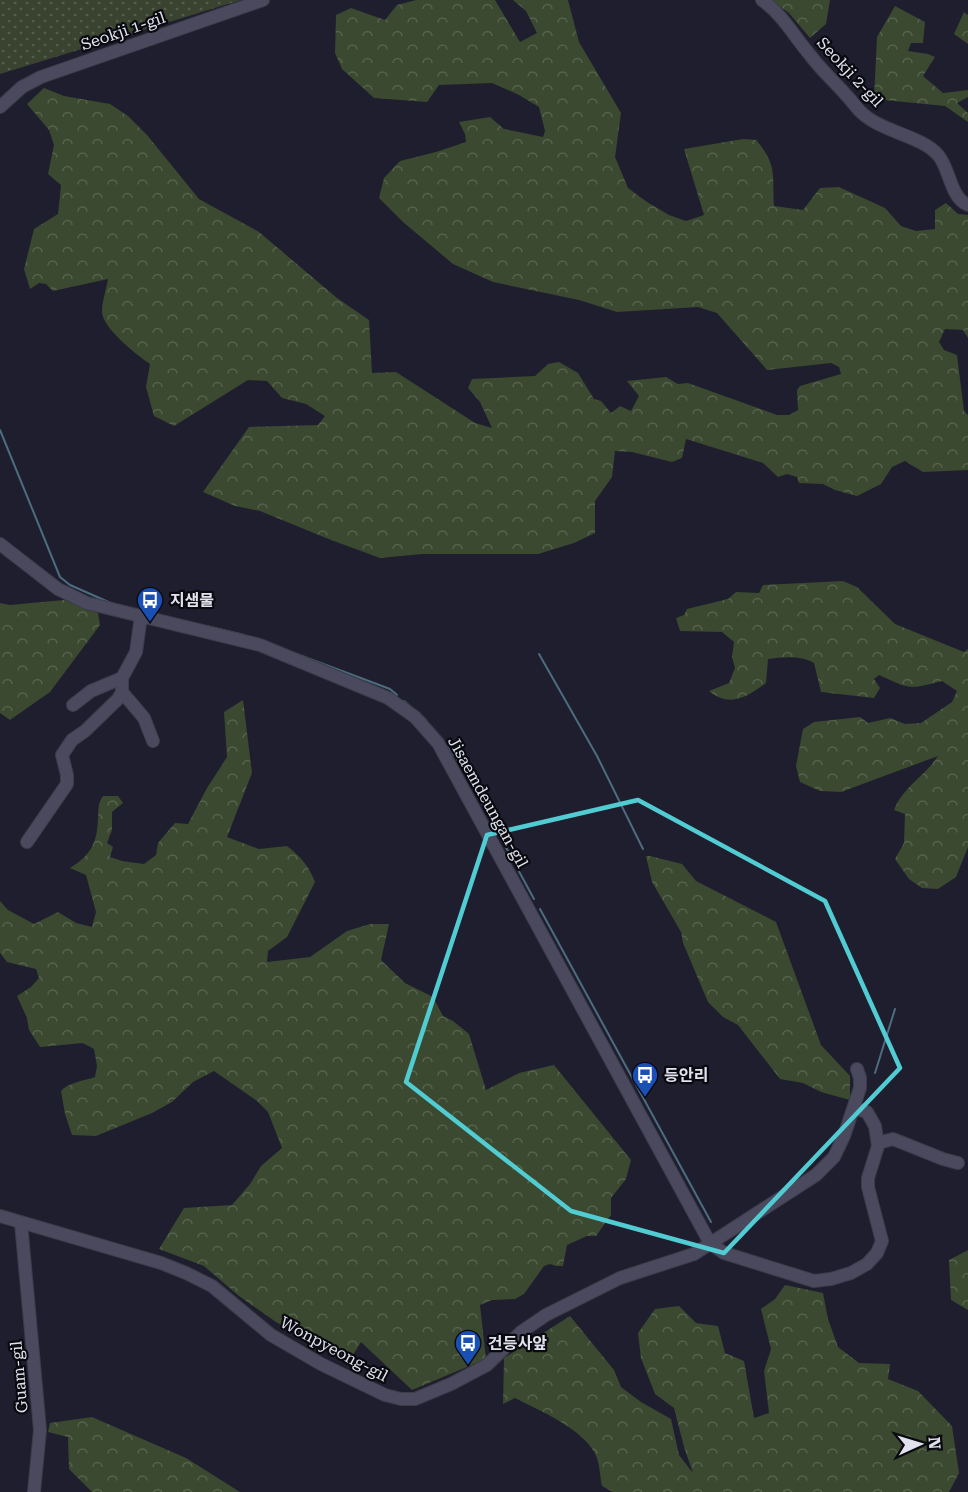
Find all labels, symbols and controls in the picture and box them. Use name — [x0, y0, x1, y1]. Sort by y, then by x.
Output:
street label: Seokji 1-gil — [78, 8, 168, 54]
street label: Seokji 2-gil — [813, 33, 887, 111]
bus stop icon: 지샘물 — [135, 585, 165, 623]
place label: 지샘물 — [170, 591, 214, 610]
street label: Jisaemdeungan-gil — [444, 733, 532, 871]
bus stop icon: 등안리 — [630, 1060, 660, 1098]
place label: 등안리 — [664, 1066, 708, 1085]
street label: Wonpyeong-gil — [277, 1313, 391, 1385]
bus stop icon: 건등사앞 — [453, 1328, 483, 1366]
place label: 건등사앞 — [488, 1334, 547, 1353]
street label: Guam-gil — [6, 1340, 32, 1414]
north arrow — [890, 1414, 950, 1474]
text: N — [925, 1436, 944, 1450]

